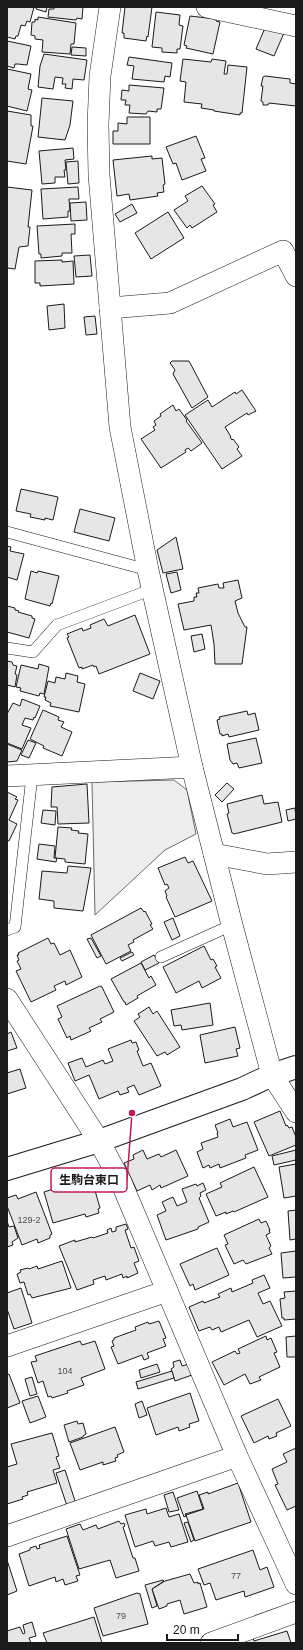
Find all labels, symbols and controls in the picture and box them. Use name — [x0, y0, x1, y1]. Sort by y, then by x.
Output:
callout: 生駒台東口 — [51, 1168, 127, 1192]
text: 生駒台東口 — [59, 1173, 119, 1187]
house number: 129-2 — [17, 1215, 41, 1225]
house number: 104 — [57, 1366, 73, 1376]
house number: 77 — [231, 1571, 241, 1581]
house number: 79 — [116, 1611, 126, 1621]
scale bar — [167, 1616, 238, 1642]
text: 20 m — [173, 1623, 200, 1637]

